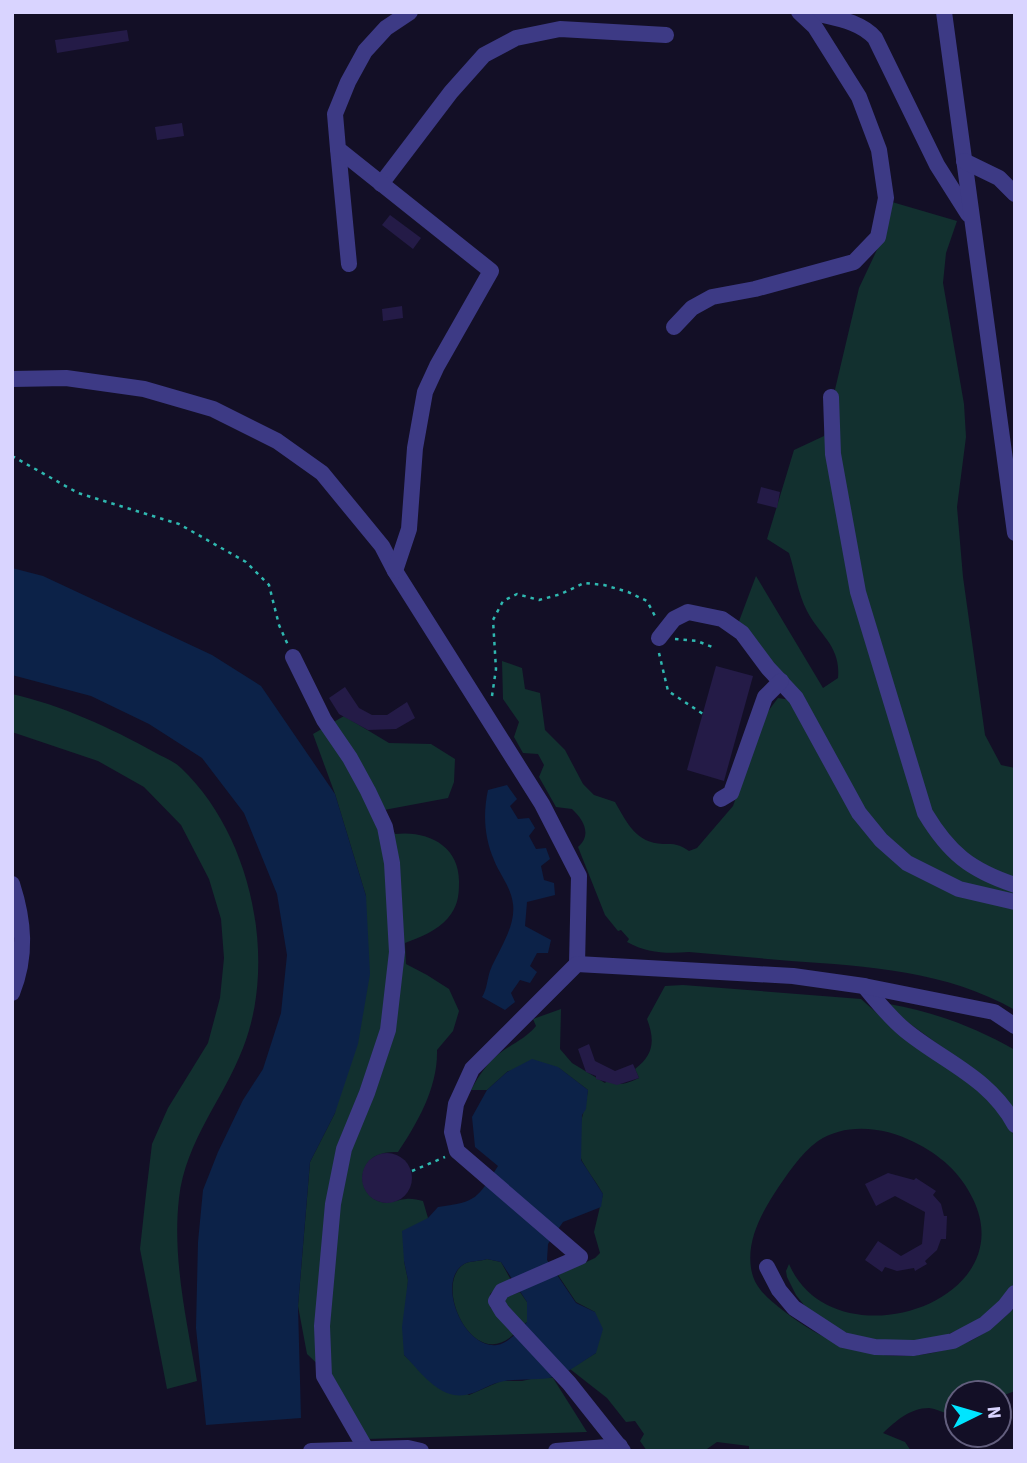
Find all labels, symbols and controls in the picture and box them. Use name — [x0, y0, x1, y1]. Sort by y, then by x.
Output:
north arrow — [943, 1379, 1013, 1449]
text: N — [979, 1405, 1007, 1420]

